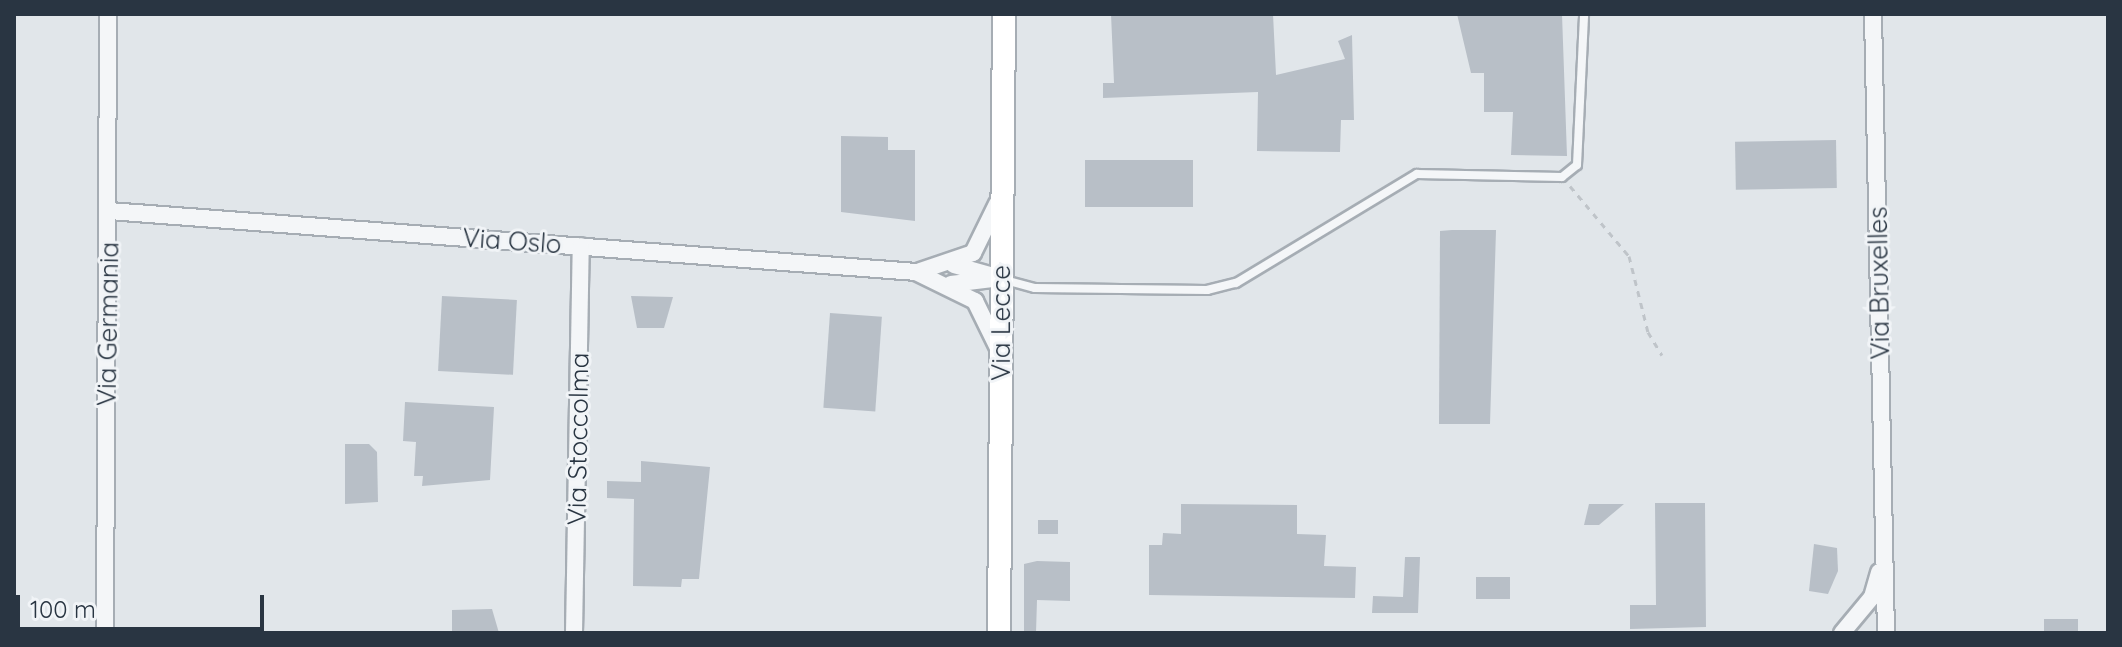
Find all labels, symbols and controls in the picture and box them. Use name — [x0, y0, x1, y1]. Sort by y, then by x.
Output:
street label: Via Bruxelles — [1862, 206, 1896, 360]
street label: Via Oslo — [461, 222, 563, 260]
street label: Via Germania — [91, 242, 125, 406]
street label: Via Lecce — [985, 265, 1017, 381]
street label: Via Stoccolma — [561, 352, 595, 526]
scale bar — [20, 579, 268, 629]
text: 100 m — [30, 594, 96, 624]

